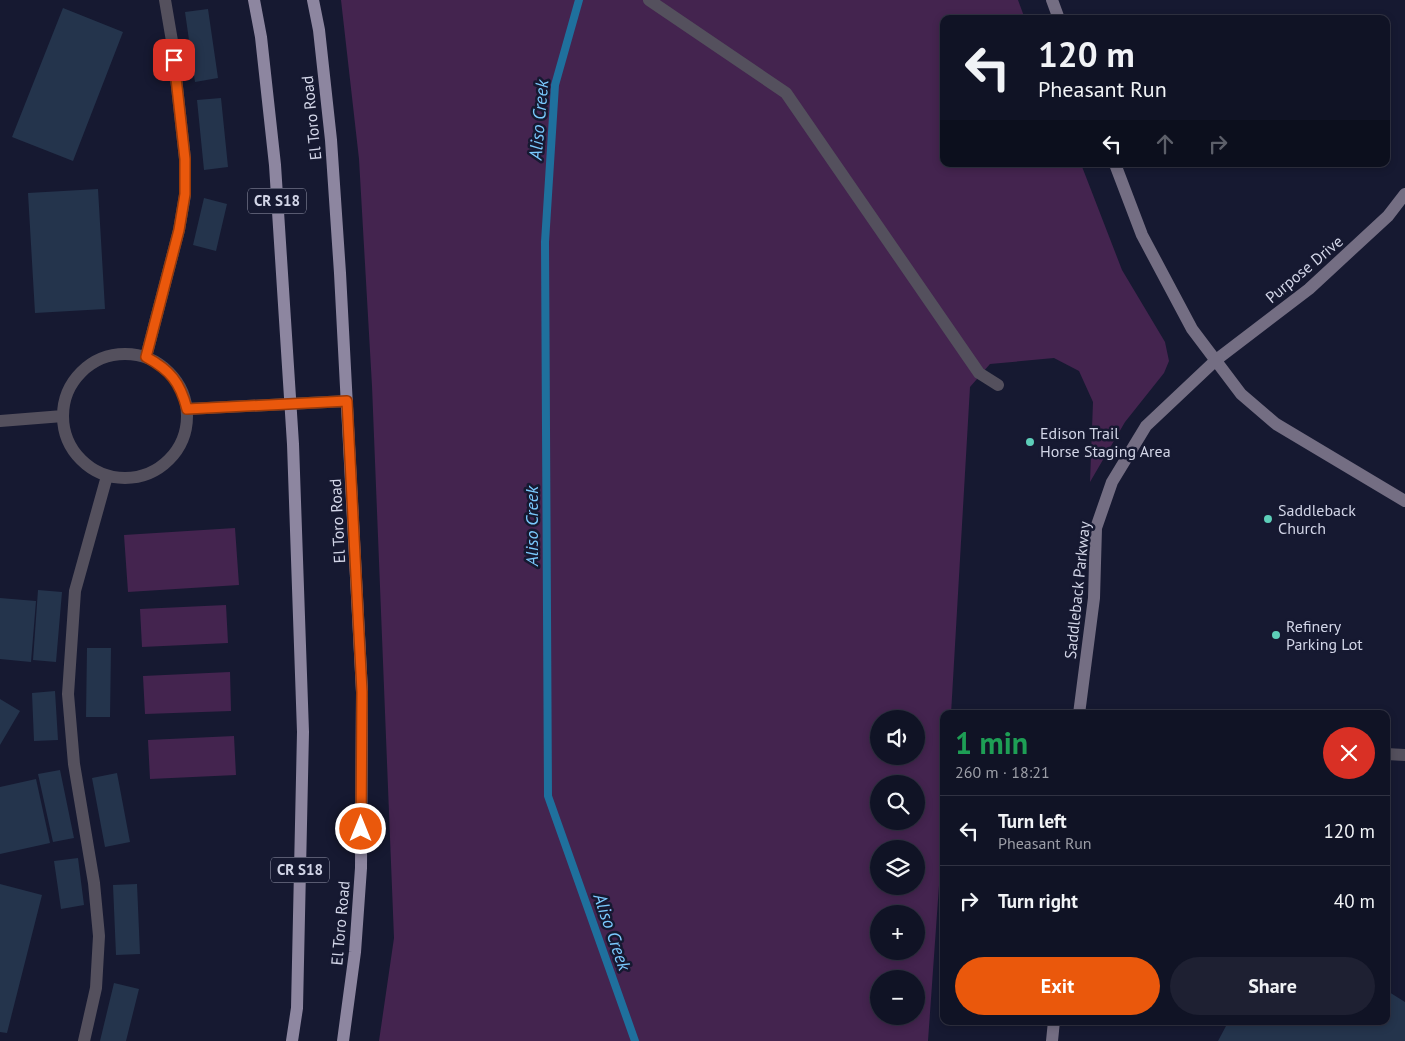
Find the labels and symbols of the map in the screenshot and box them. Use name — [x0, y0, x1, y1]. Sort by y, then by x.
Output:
pin — [153, 39, 195, 81]
street label: El Toro Road — [297, 75, 325, 161]
water label: Aliso Creek — [523, 78, 554, 162]
road number: CR S18 — [248, 188, 306, 214]
street label: Purpose Drive — [1261, 231, 1347, 307]
place label: Edison Trail Horse Staging Area — [1040, 423, 1171, 461]
marker: Edison Trail Horse Staging Area — [1024, 436, 1036, 448]
street label: El Toro Road — [325, 478, 349, 564]
water label: Aliso Creek — [520, 485, 543, 567]
place label: Saddleback Church — [1278, 500, 1356, 538]
marker: Saddleback Church — [1262, 513, 1274, 525]
street label: Saddleback Parkway — [1060, 520, 1094, 660]
place label: Refinery Parking Lot — [1286, 616, 1363, 654]
marker: Refinery Parking Lot — [1270, 629, 1282, 641]
position arrow — [334, 802, 386, 854]
road number: CR S18 — [271, 858, 329, 882]
street label: El Toro Road — [326, 880, 354, 966]
water label: Aliso Creek — [588, 889, 637, 974]

